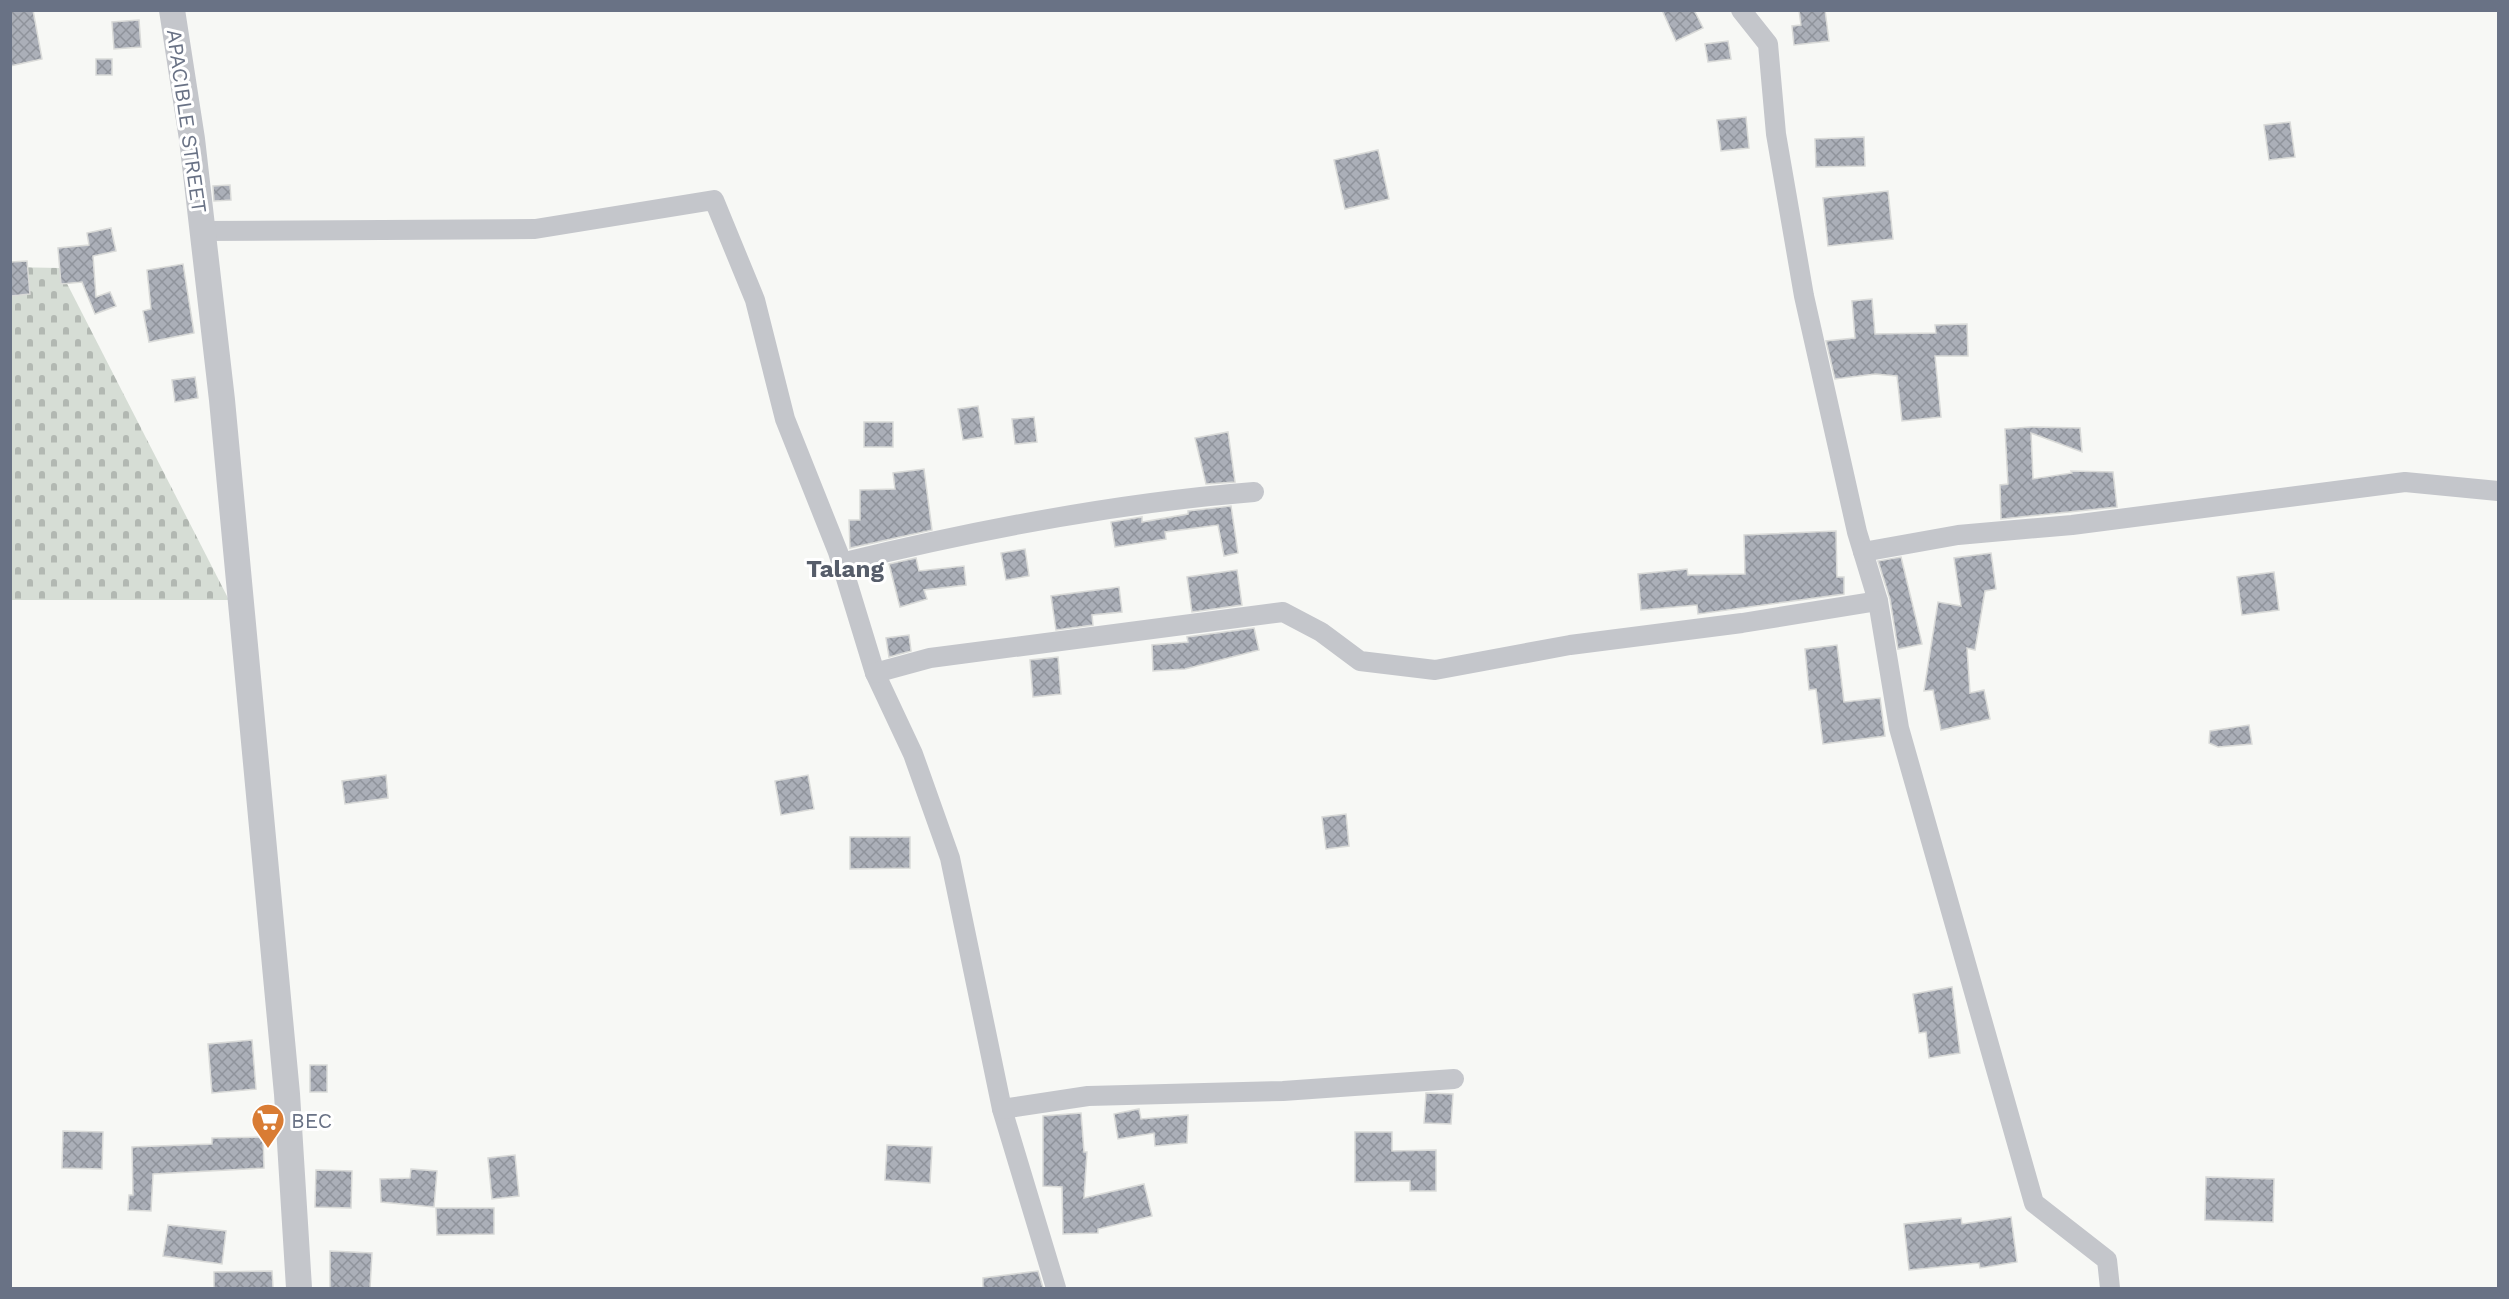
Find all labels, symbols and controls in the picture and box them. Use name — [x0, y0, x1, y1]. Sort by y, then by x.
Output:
street label: APACIBLE STREET — [162, 27, 212, 215]
district label: Talang — [806, 555, 884, 583]
supermarket icon: BEC — [250, 1102, 286, 1149]
place label: BEC — [291, 1108, 332, 1133]

